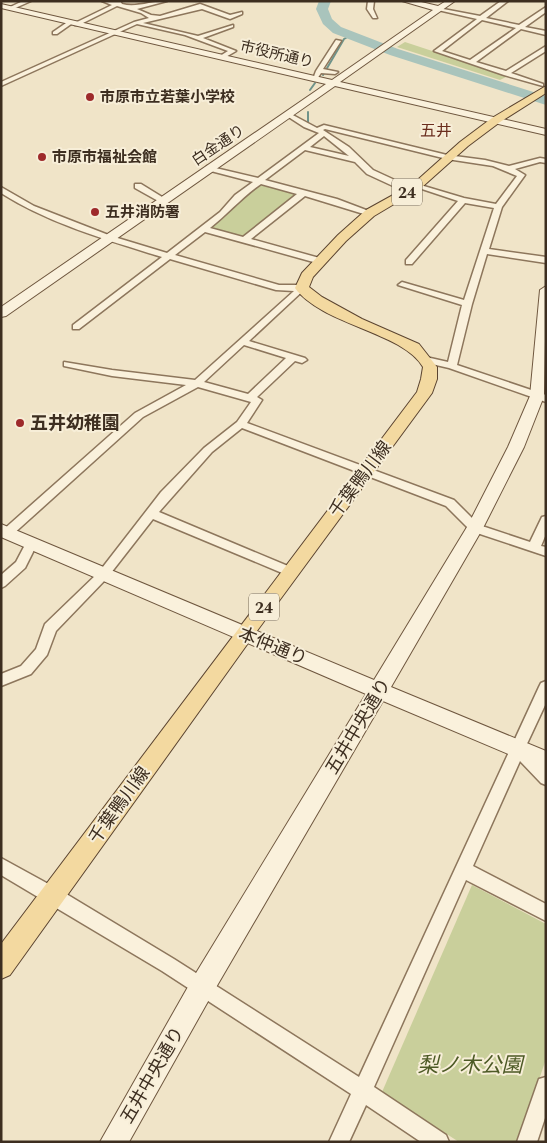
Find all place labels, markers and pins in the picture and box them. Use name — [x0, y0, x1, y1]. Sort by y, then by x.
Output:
place label: 市原市立若葉小学校 — [100, 86, 235, 109]
marker: 市原市立若葉小学校 — [84, 91, 96, 103]
place label: 市原市福祉会館 — [52, 146, 157, 169]
marker: 市原市福祉会館 — [36, 151, 48, 163]
place label: 五井消防署 — [105, 201, 180, 224]
marker: 五井消防署 — [89, 206, 101, 218]
place label: 五井幼稚園 — [30, 410, 120, 437]
marker: 五井幼稚園 — [14, 417, 26, 429]

